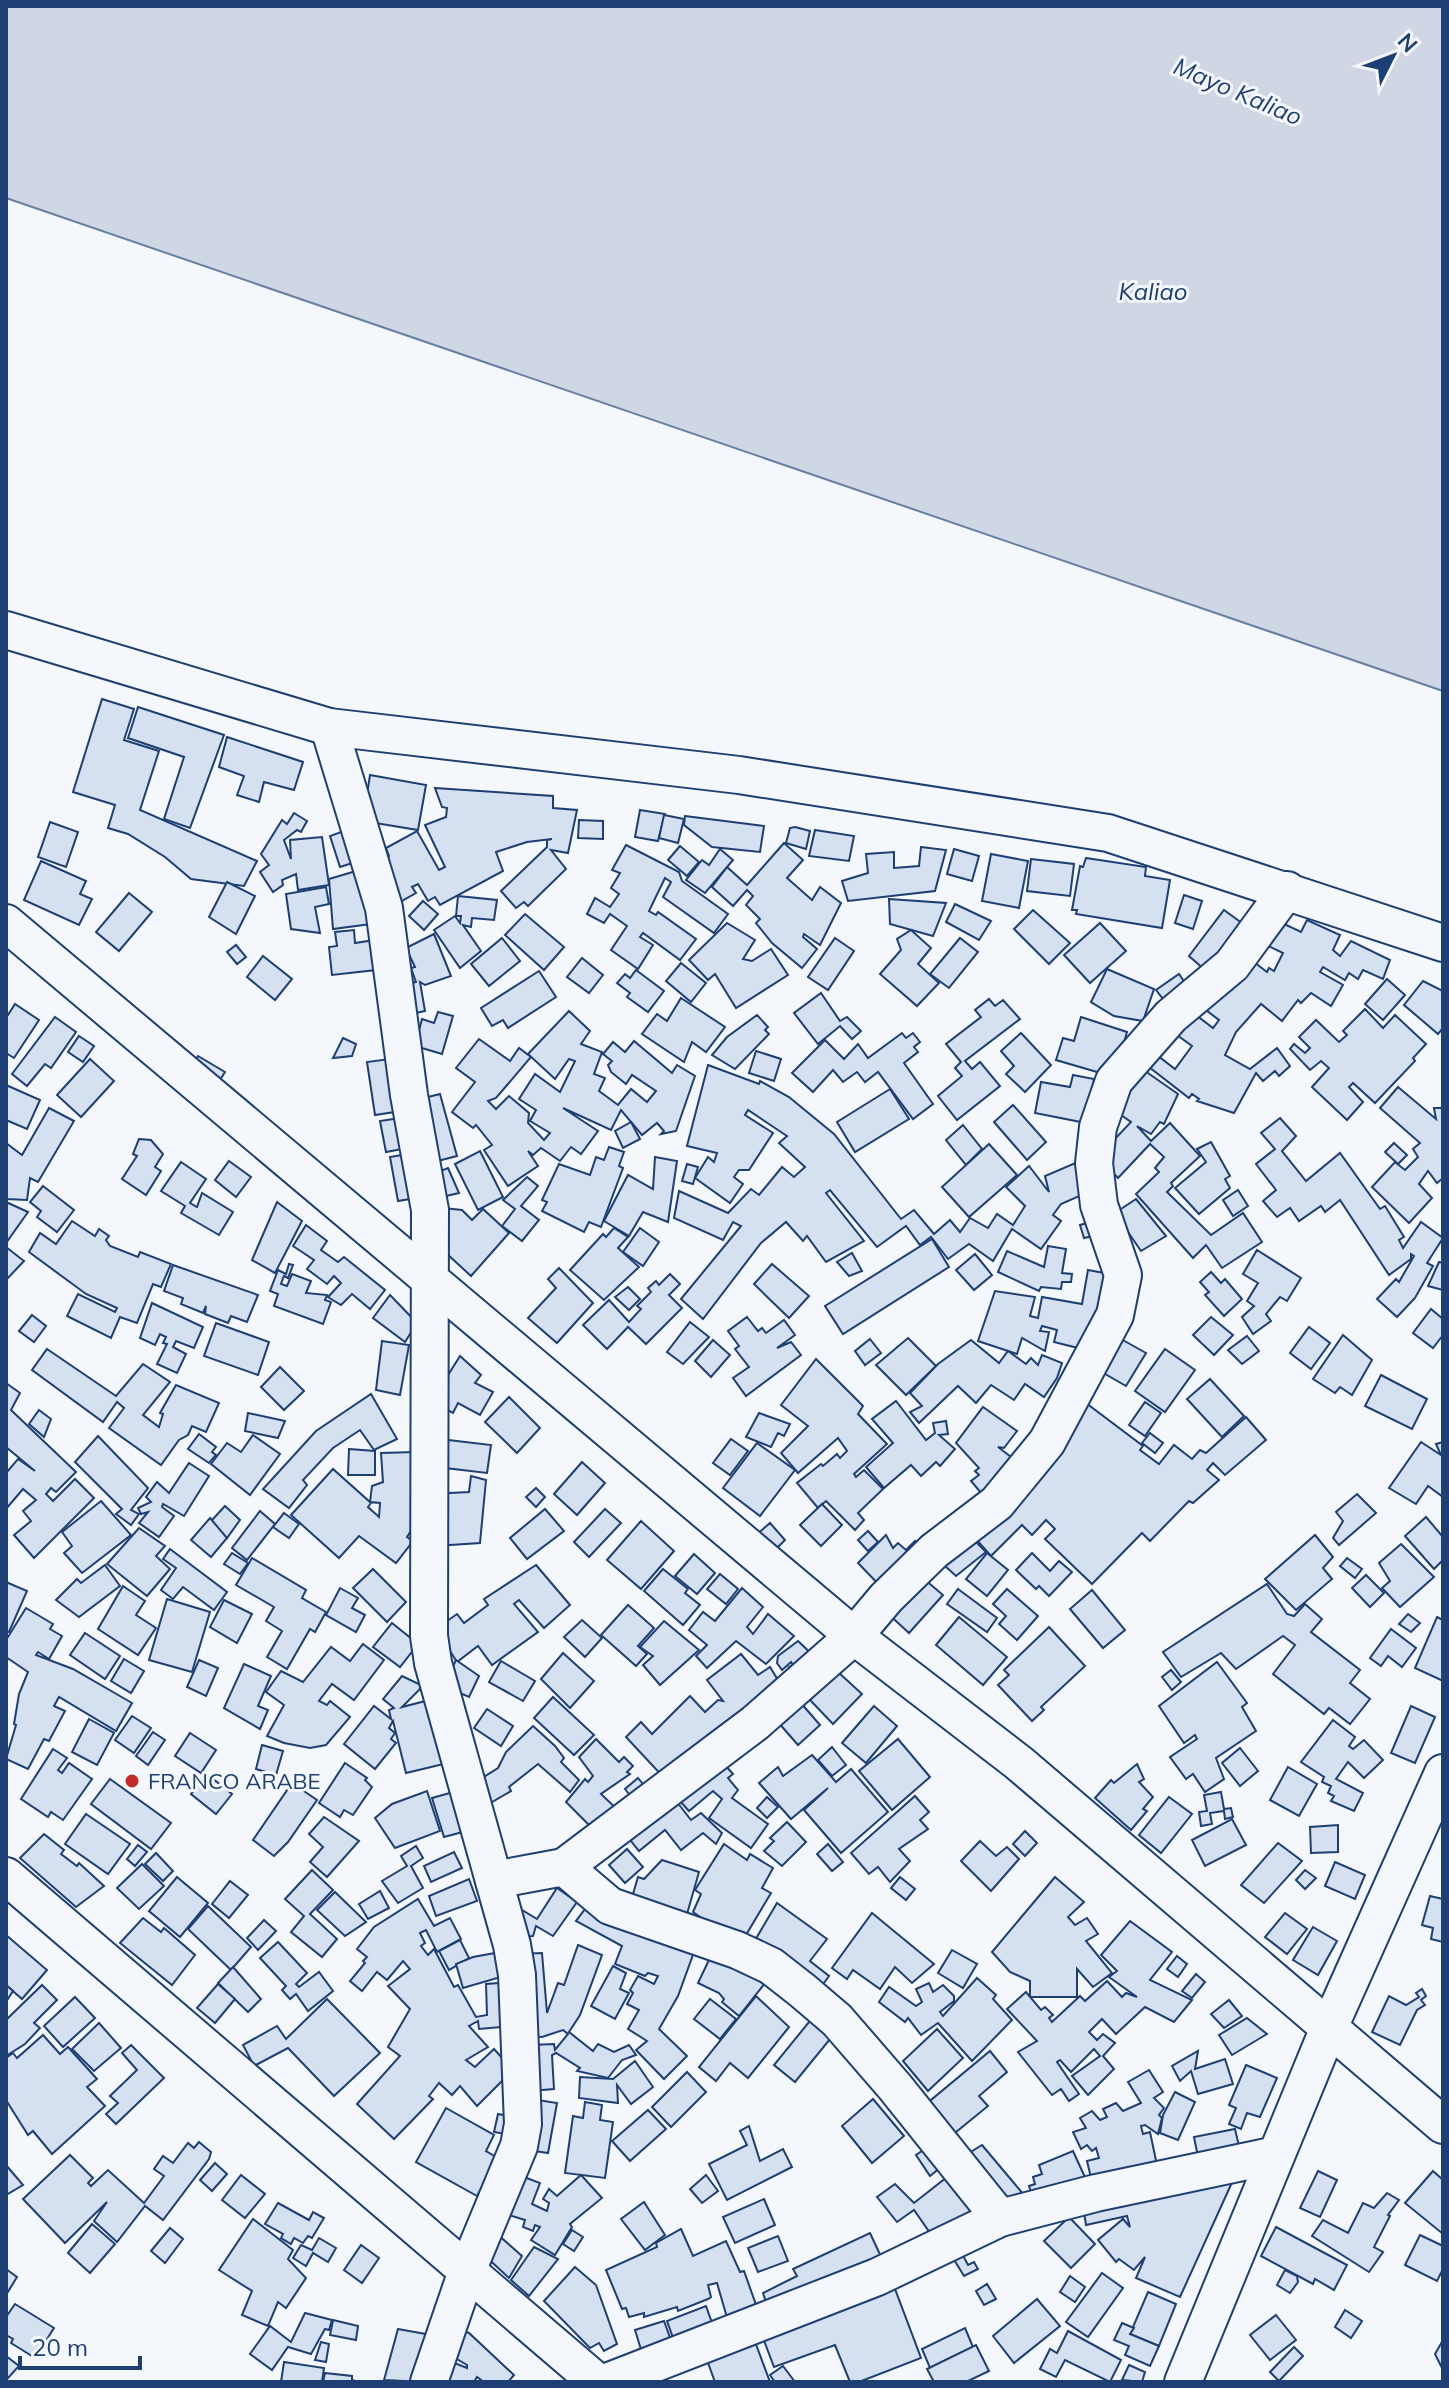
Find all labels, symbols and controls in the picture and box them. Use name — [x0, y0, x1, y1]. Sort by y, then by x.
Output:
north arrow — [1353, 16, 1433, 96]
text: N — [1392, 27, 1424, 58]
water label: Mayo Kaliao — [1169, 51, 1307, 131]
water label: Kaliao — [1118, 276, 1188, 306]
place label: FRANCO ARABE — [148, 1767, 320, 1795]
marker: FRANCO ARABE — [123, 1772, 141, 1790]
scale bar — [20, 2320, 140, 2370]
text: 20 m — [32, 2332, 88, 2362]

